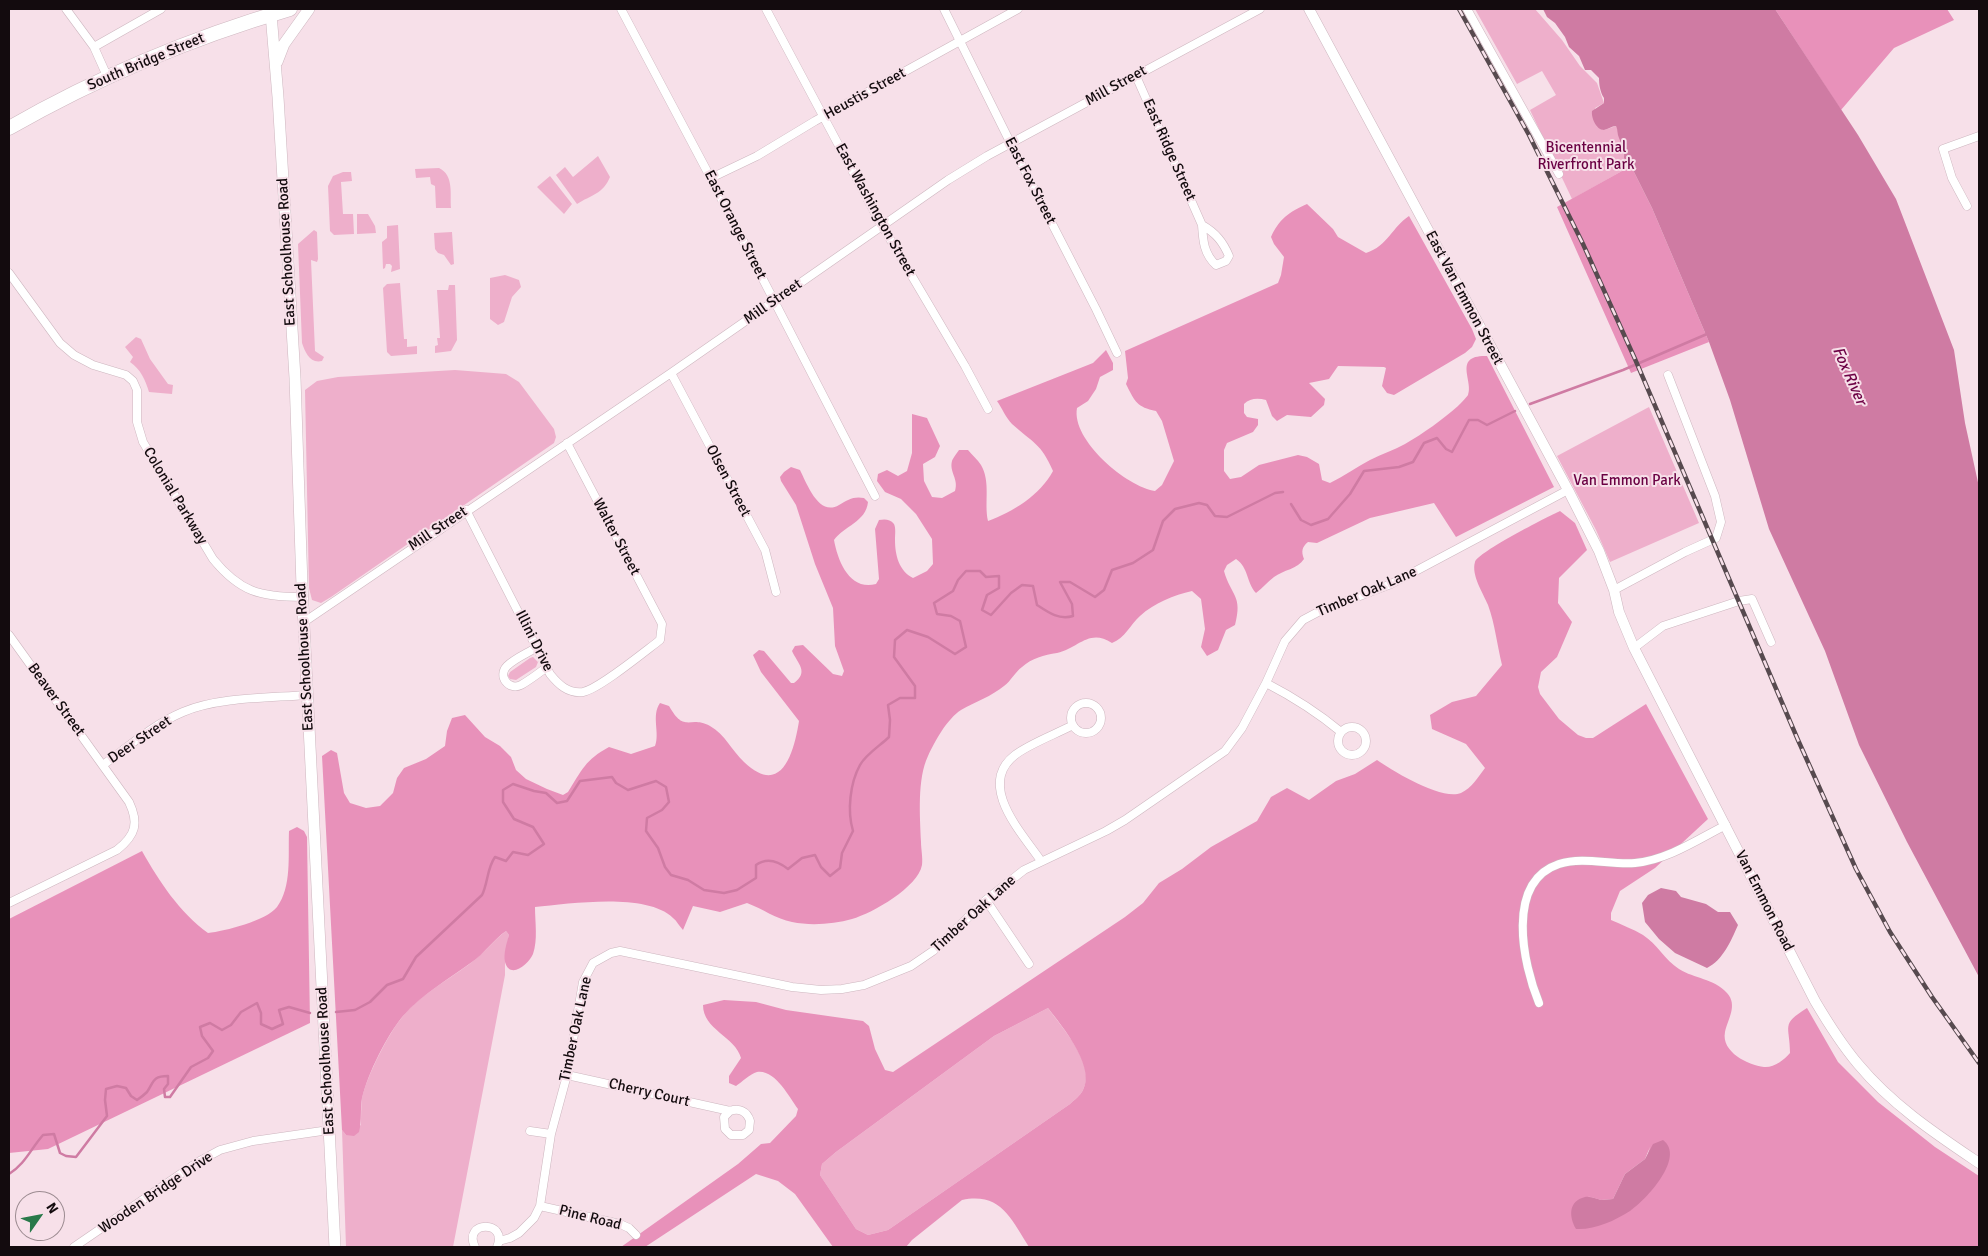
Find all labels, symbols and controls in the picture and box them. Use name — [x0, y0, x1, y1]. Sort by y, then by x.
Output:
street label: South Bridge Street — [85, 29, 207, 95]
street label: Mill Street — [1082, 62, 1150, 110]
street label: Heustis Street — [821, 64, 909, 124]
street label: East Ridge Street — [1138, 96, 1200, 204]
street label: East Fox Street — [1000, 134, 1060, 228]
park label: Bicentennial Riverfront Park — [1538, 139, 1634, 174]
street label: East Washington Street — [831, 140, 919, 280]
street label: East Orange Street — [700, 167, 770, 283]
street label: East Schoolhouse Road — [274, 177, 300, 327]
street label: East Van Emmon Street — [1421, 228, 1507, 368]
street label: Mill Street — [740, 275, 806, 329]
water label: Fox River — [1828, 344, 1870, 408]
street label: Olsen Street — [702, 442, 754, 520]
street label: Colonial Parkway — [139, 444, 211, 548]
park label: Van Emmon Park — [1573, 472, 1681, 490]
street label: Walter Street — [588, 495, 644, 579]
street label: Mill Street — [405, 503, 471, 555]
street label: Timber Oak Lane — [1314, 563, 1420, 621]
street label: East Schoolhouse Road — [292, 582, 318, 732]
street label: Illini Drive — [511, 607, 557, 675]
street label: Beaver Street — [23, 660, 89, 740]
street label: Deer Street — [105, 712, 175, 768]
street label: Van Emmon Road — [1731, 848, 1797, 954]
street label: Timber Oak Lane — [928, 872, 1020, 956]
street label: Timber Oak Lane — [556, 975, 596, 1083]
street label: East Schoolhouse Road — [313, 986, 339, 1136]
street label: Cherry Court — [607, 1075, 691, 1111]
street label: Wooden Bridge Drive — [96, 1148, 216, 1238]
north arrow — [15, 1191, 65, 1241]
text: N — [42, 1199, 62, 1217]
street label: Pine Road — [557, 1202, 623, 1234]

